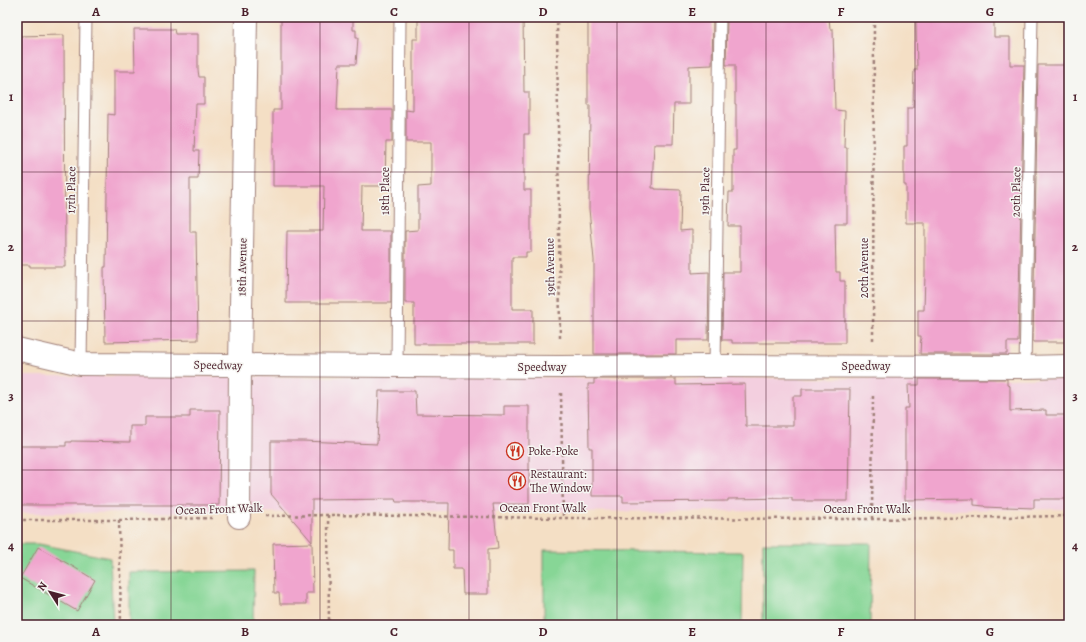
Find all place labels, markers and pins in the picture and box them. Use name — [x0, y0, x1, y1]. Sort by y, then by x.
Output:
restaurant icon: Poke-Poke — [505, 441, 525, 461]
place label: Poke-Poke — [528, 443, 579, 459]
place label: Restaurant: The Window — [530, 466, 592, 496]
restaurant icon: Restaurant: The Window — [507, 471, 527, 491]

